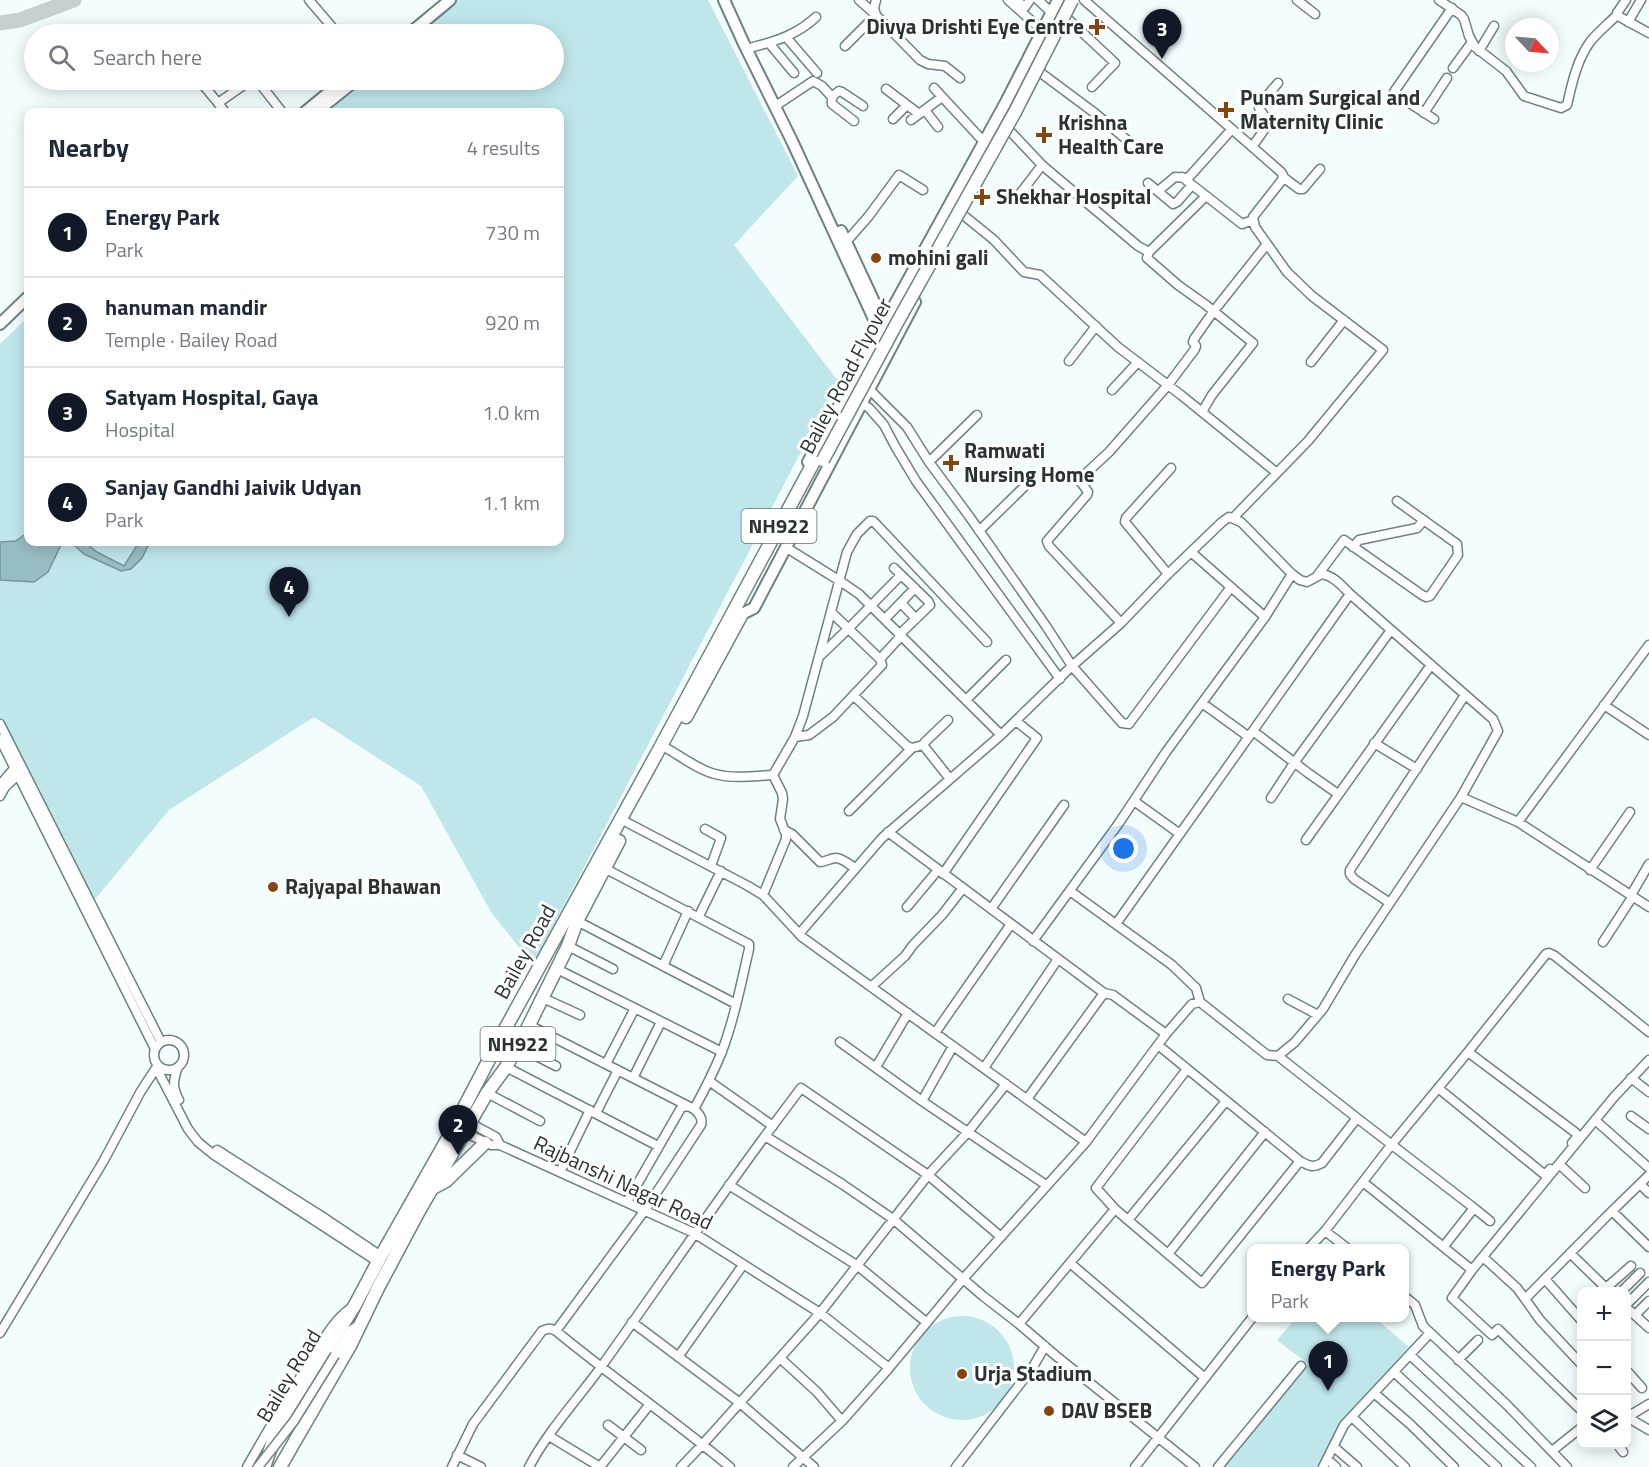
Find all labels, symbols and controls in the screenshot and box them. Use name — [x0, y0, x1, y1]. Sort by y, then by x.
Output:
place label: Divya Drishti Eye Centre — [866, 10, 1084, 42]
pin: 3 — [1142, 10, 1182, 59]
marker: Divya Drishti Eye Centre — [1088, 18, 1106, 36]
north arrow — [1505, 18, 1559, 72]
search box — [24, 24, 564, 90]
text: Search here — [93, 40, 202, 74]
icon: search — [45, 41, 78, 74]
place label: Punam Surgical and Maternity Clinic — [1240, 81, 1420, 137]
marker: Punam Surgical and Maternity Clinic — [1217, 101, 1235, 119]
place label: Krishna Health Care — [1058, 106, 1164, 162]
marker: Krishna Health Care — [1035, 126, 1053, 144]
text: Nearby — [48, 128, 129, 167]
text: 4 results — [467, 132, 540, 163]
place label: Shekhar Hospital — [996, 180, 1151, 212]
marker: Shekhar Hospital — [973, 188, 991, 206]
text: Energy Park — [105, 200, 220, 234]
text: 1 — [62, 217, 73, 248]
text: 730 m — [485, 217, 540, 248]
text: Park — [105, 234, 143, 265]
place label: mohini gali — [888, 241, 989, 273]
marker: mohini gali — [869, 251, 883, 265]
text: hanuman mandir — [105, 290, 267, 324]
street label: Bailey Road Flyover — [790, 292, 900, 459]
text: 2 — [62, 307, 73, 338]
text: 920 m — [485, 307, 540, 338]
text: Temple · Bailey Road — [105, 324, 278, 355]
text: Satyam Hospital, Gaya — [105, 380, 319, 414]
text: 3 — [62, 397, 73, 428]
text: 1.0 km — [483, 397, 540, 428]
text: Hospital — [105, 414, 175, 445]
place label: Ramwati Nursing Home — [964, 434, 1094, 490]
marker: Ramwati Nursing Home — [942, 454, 960, 472]
text: Sanjay Gandhi Jaivik Udyan — [105, 470, 362, 504]
text: 4 — [62, 487, 73, 518]
text: 1.1 km — [483, 487, 540, 518]
text: Park — [105, 504, 143, 535]
road number: NH922 — [742, 509, 816, 543]
pin: 4 — [270, 568, 308, 617]
your location — [1109, 834, 1138, 863]
place label: Rajyapal Bhawan — [285, 870, 441, 902]
marker: Rajyapal Bhawan — [266, 880, 280, 894]
street label: Bailey Road — [485, 898, 563, 1005]
road number: NH922 — [480, 1027, 556, 1061]
pin: 2 — [438, 1106, 478, 1155]
street label: Rajbanshi Nagar Road — [529, 1126, 718, 1238]
popup — [1247, 1244, 1409, 1322]
text: Energy Park — [1271, 1251, 1385, 1285]
text: Park — [1271, 1285, 1309, 1316]
map controls — [1577, 1287, 1631, 1449]
button: + — [1577, 1287, 1631, 1341]
street label: Bailey Road — [248, 1323, 329, 1428]
button: − — [1577, 1341, 1631, 1395]
pin: 1 — [1308, 1342, 1348, 1391]
place label: Urja Stadium — [974, 1357, 1092, 1389]
marker: Urja Stadium — [955, 1367, 969, 1381]
place label: DAV BSEB — [1061, 1394, 1152, 1426]
button: layers — [1577, 1395, 1631, 1449]
marker: DAV BSEB — [1042, 1404, 1056, 1418]

